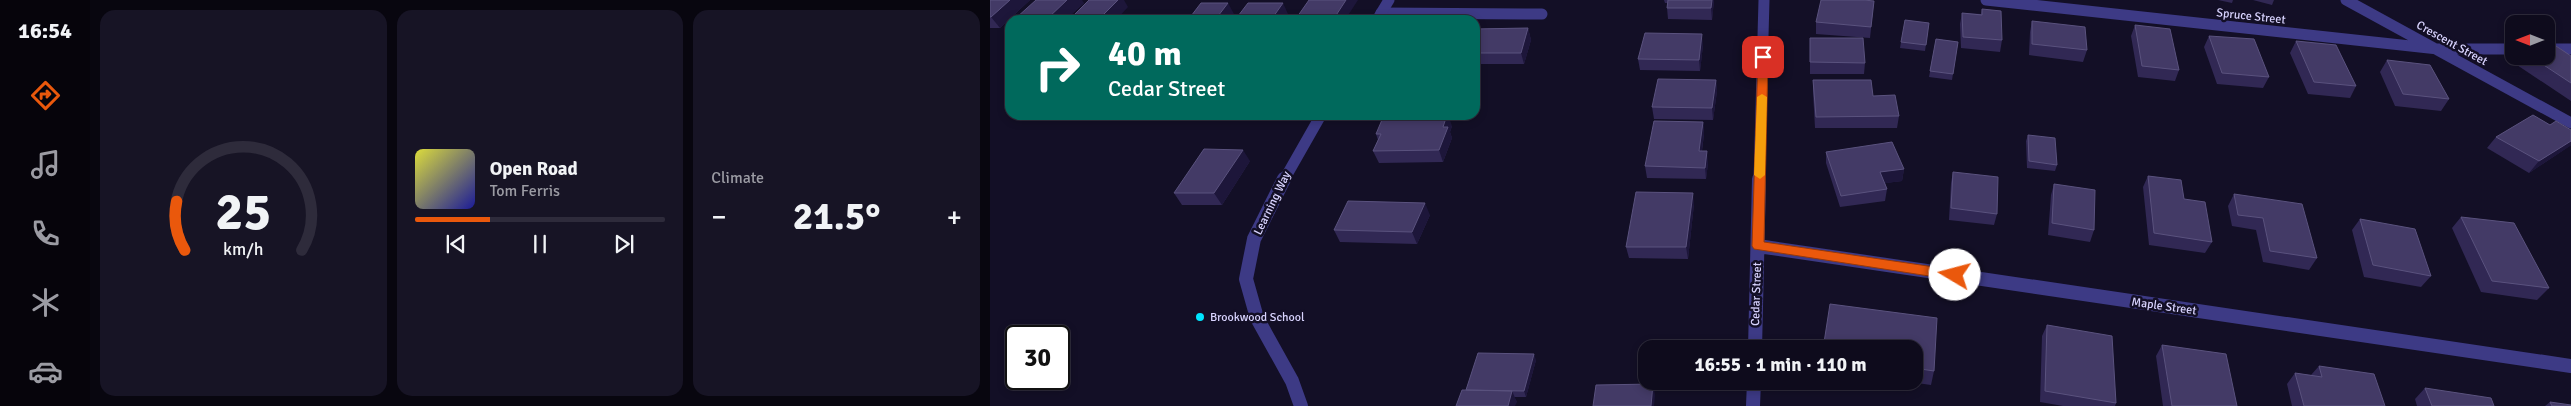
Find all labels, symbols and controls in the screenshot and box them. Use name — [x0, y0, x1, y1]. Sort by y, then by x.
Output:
street label: Spruce Street — [2216, 5, 2286, 28]
north arrow — [2505, 15, 2555, 65]
map controls — [2505, 15, 2555, 65]
text: 16:54 — [18, 17, 72, 44]
street label: Crescent Street — [2414, 18, 2490, 69]
text: 40 m — [1108, 32, 1182, 75]
icon: right — [1025, 35, 1090, 100]
pin — [1742, 36, 1784, 78]
icon: arrive — [1749, 43, 1777, 71]
text: Cedar Street — [1108, 75, 1225, 102]
icon: directions — [28, 78, 63, 113]
icon: music — [28, 147, 63, 182]
text: Open Road — [490, 157, 578, 181]
text: Climate — [711, 168, 764, 188]
street label: Learning Way — [1251, 169, 1295, 238]
text: 25 — [215, 180, 271, 244]
text: Tom Ferris — [490, 181, 560, 201]
text: 21.5° — [793, 193, 880, 240]
text: − — [711, 200, 726, 234]
text: + — [947, 200, 962, 234]
icon: phone — [28, 216, 63, 251]
icon: previous — [442, 230, 470, 258]
icon: pause — [526, 230, 554, 258]
icon: next — [610, 230, 638, 258]
text: km/h — [223, 238, 264, 260]
position arrow — [1928, 248, 1980, 300]
street label: Cedar Street — [1748, 262, 1765, 326]
icon: climate — [28, 285, 63, 320]
street label: Maple Street — [2130, 295, 2197, 318]
place label: Brookwood School — [1210, 310, 1305, 325]
marker: Brookwood School — [1194, 311, 1206, 323]
speed limit sign: 30 — [1005, 325, 1070, 390]
text: 16:55 · 1 min · 110 m — [1694, 353, 1867, 377]
icon: car — [28, 354, 63, 389]

